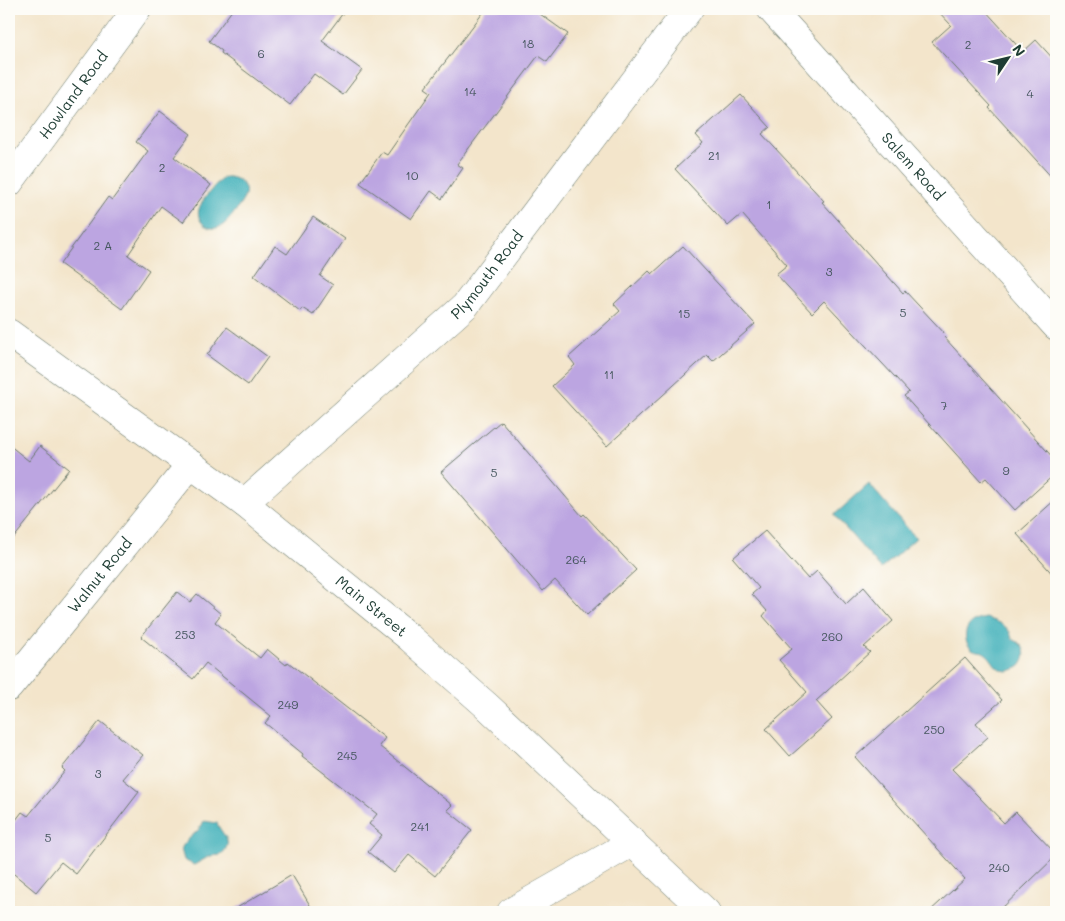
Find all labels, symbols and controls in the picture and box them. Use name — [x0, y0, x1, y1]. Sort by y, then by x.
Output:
north arrow — [982, 32, 1032, 82]
house number: 18 — [522, 35, 534, 51]
house number: 2 — [965, 36, 971, 52]
text: N — [1008, 40, 1030, 60]
house number: 6 — [257, 45, 265, 61]
street label: Howland Road — [34, 47, 112, 143]
house number: 14 — [464, 83, 476, 99]
house number: 4 — [1026, 85, 1034, 101]
street label: Salem Road — [878, 128, 949, 204]
house number: 21 — [708, 147, 720, 163]
house number: 2 — [159, 159, 165, 175]
house number: 10 — [406, 167, 419, 183]
house number: 1 — [766, 196, 772, 212]
street label: Plymouth Road — [446, 226, 527, 323]
house number: 2 A — [94, 237, 112, 253]
house number: 3 — [825, 263, 833, 279]
house number: 5 — [900, 304, 907, 320]
house number: 15 — [678, 305, 690, 321]
house number: 11 — [604, 366, 614, 382]
house number: 7 — [941, 397, 948, 413]
house number: 9 — [1002, 462, 1010, 478]
house number: 5 — [491, 464, 498, 480]
street label: Walnut Road — [63, 533, 136, 617]
house number: 264 — [566, 551, 586, 567]
street label: Main Street — [332, 571, 412, 641]
house number: 253 — [175, 626, 195, 642]
house number: 260 — [821, 628, 843, 644]
house number: 249 — [278, 696, 298, 712]
house number: 250 — [923, 721, 945, 737]
house number: 245 — [337, 747, 357, 763]
house number: 3 — [94, 765, 102, 781]
house number: 241 — [410, 818, 430, 834]
house number: 5 — [45, 829, 52, 845]
house number: 240 — [988, 859, 1010, 875]

